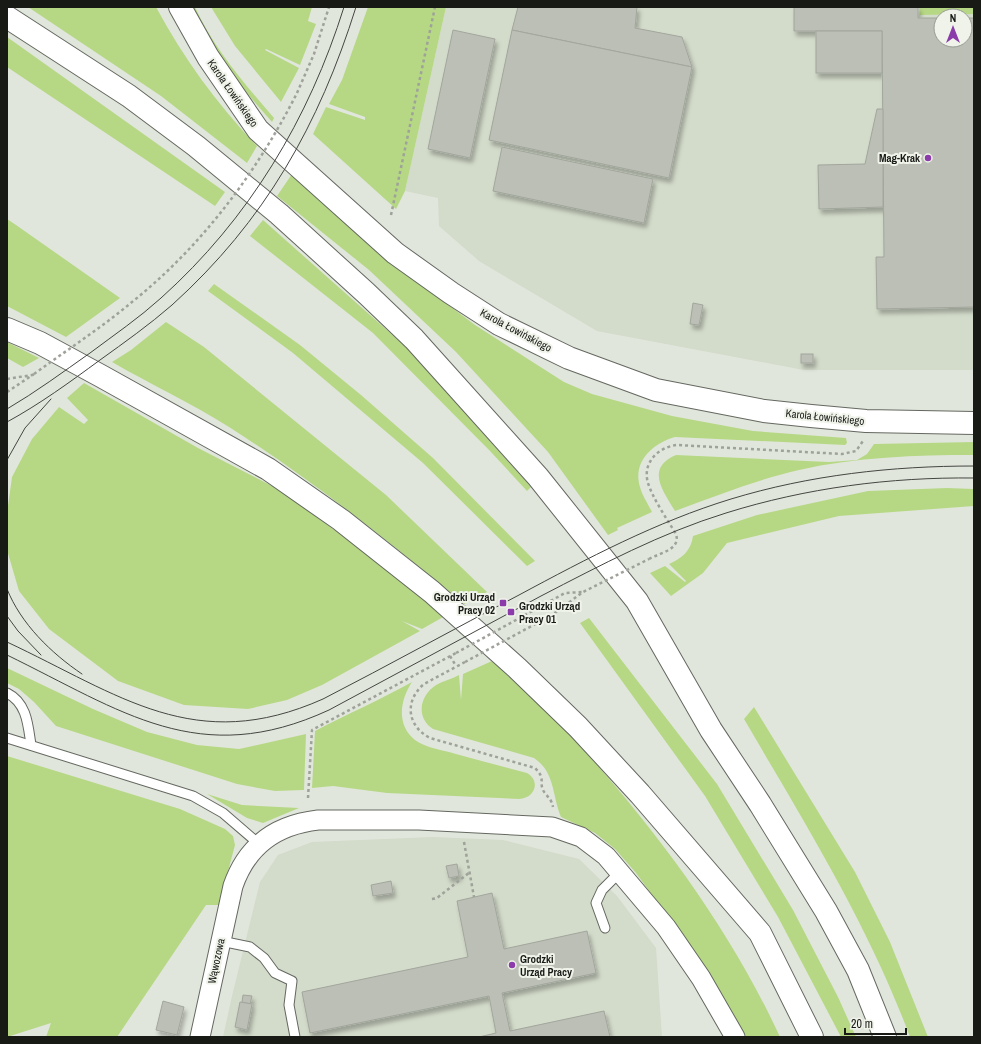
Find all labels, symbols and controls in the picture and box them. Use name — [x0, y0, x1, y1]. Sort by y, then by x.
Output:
north arrow — [933, 8, 973, 48]
text: N — [950, 11, 956, 25]
street label: Karola Łowińskiego — [205, 57, 261, 129]
place label: Mag-Krak — [879, 151, 921, 165]
marker: Mag-Krak — [923, 153, 933, 163]
street label: Karola Łowińskiego — [478, 305, 554, 355]
street label: Karola Łowińskiego — [785, 406, 865, 428]
place label: Grodzki Urząd Pracy 02 — [434, 590, 495, 617]
marker: Grodzki Urząd Pracy 02 — [498, 598, 508, 608]
place label: Grodzki Urząd Pracy 01 — [519, 599, 580, 626]
marker: Grodzki Urząd Pracy 01 — [506, 607, 516, 617]
street label: Wąwozowa — [204, 937, 228, 985]
place label: Grodzki Urząd Pracy — [520, 952, 572, 979]
marker: Grodzki Urząd Pracy — [507, 960, 517, 970]
scale bar — [845, 1010, 906, 1036]
text: 20 m — [851, 1016, 873, 1032]

